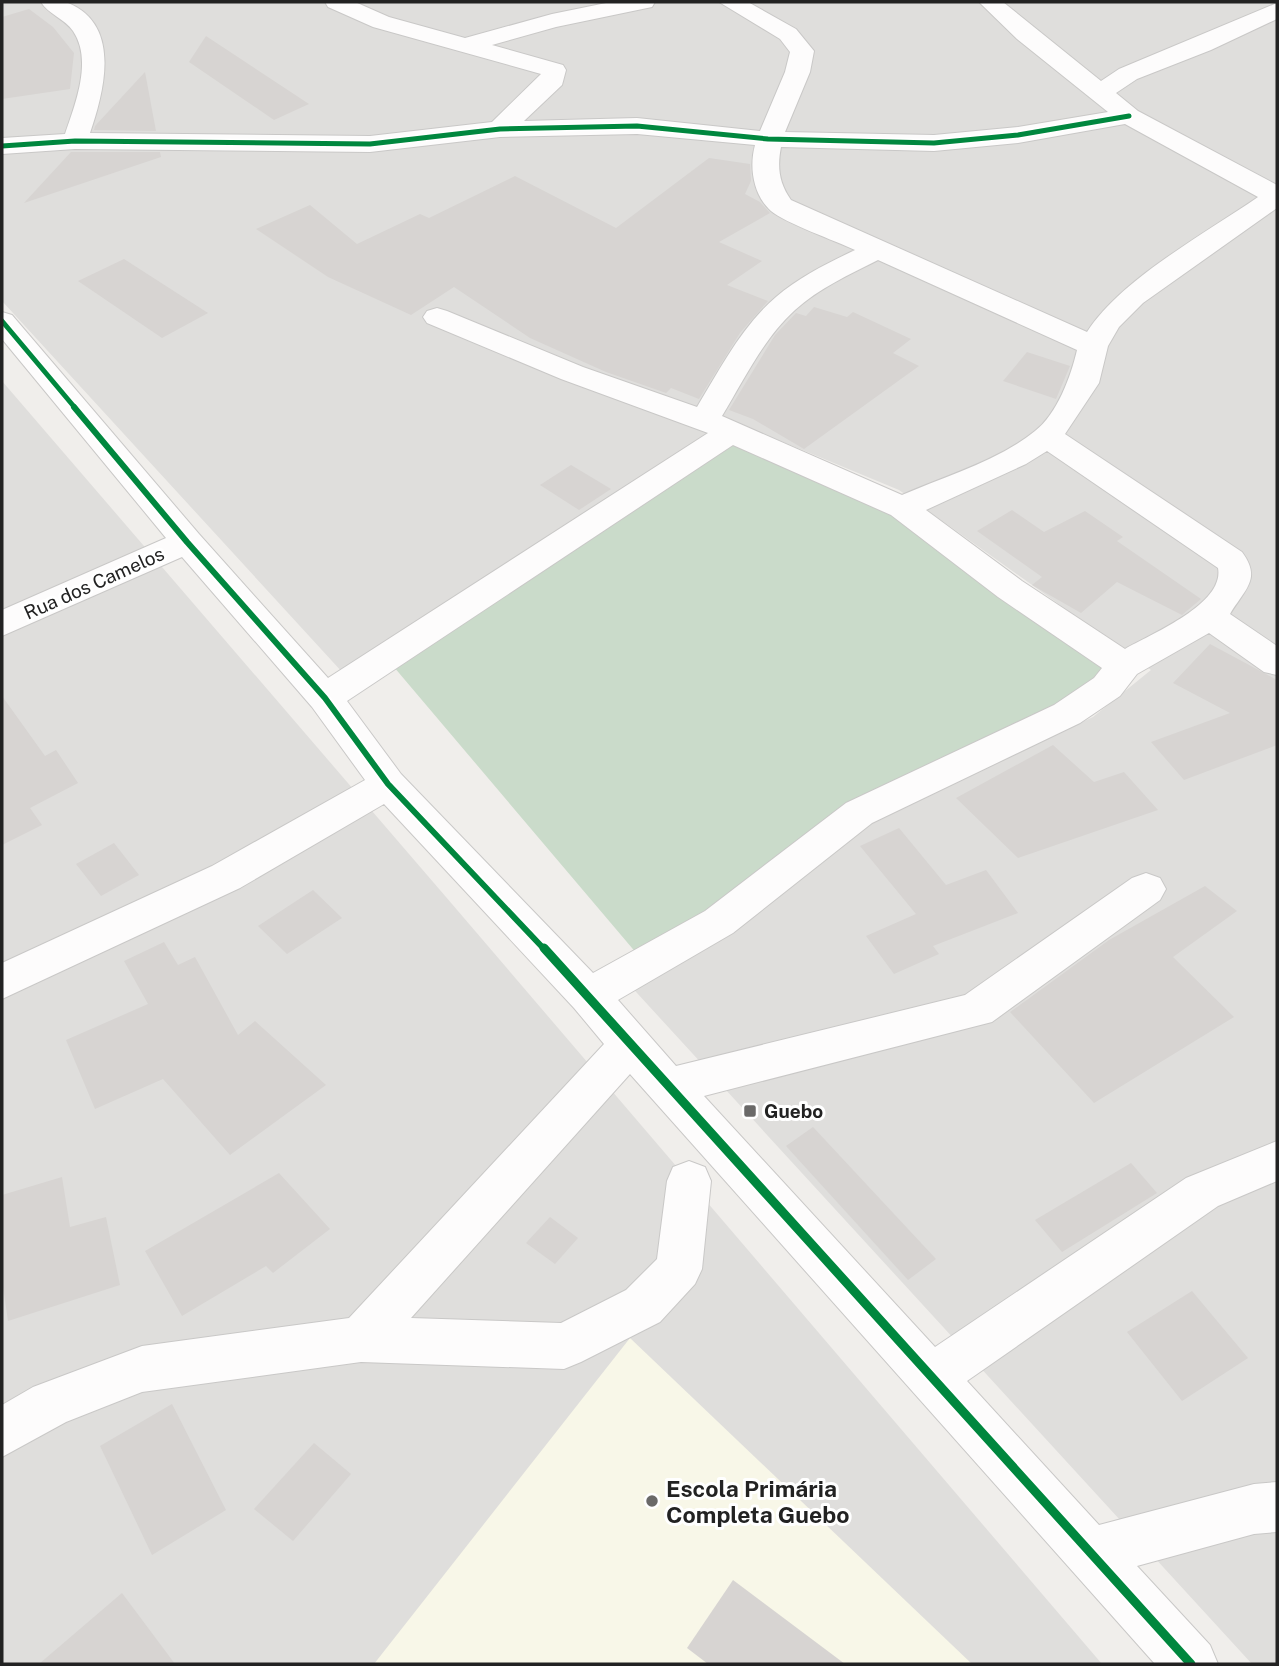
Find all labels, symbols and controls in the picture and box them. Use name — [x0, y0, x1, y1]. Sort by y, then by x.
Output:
street label: Rua dos Camelos — [21, 542, 167, 624]
place label: Guebo — [764, 1100, 823, 1122]
marker: Guebo — [742, 1103, 758, 1119]
place label: Escola Primária Completa Guebo — [666, 1475, 850, 1528]
marker: Escola Primária Completa Guebo — [644, 1493, 660, 1509]

